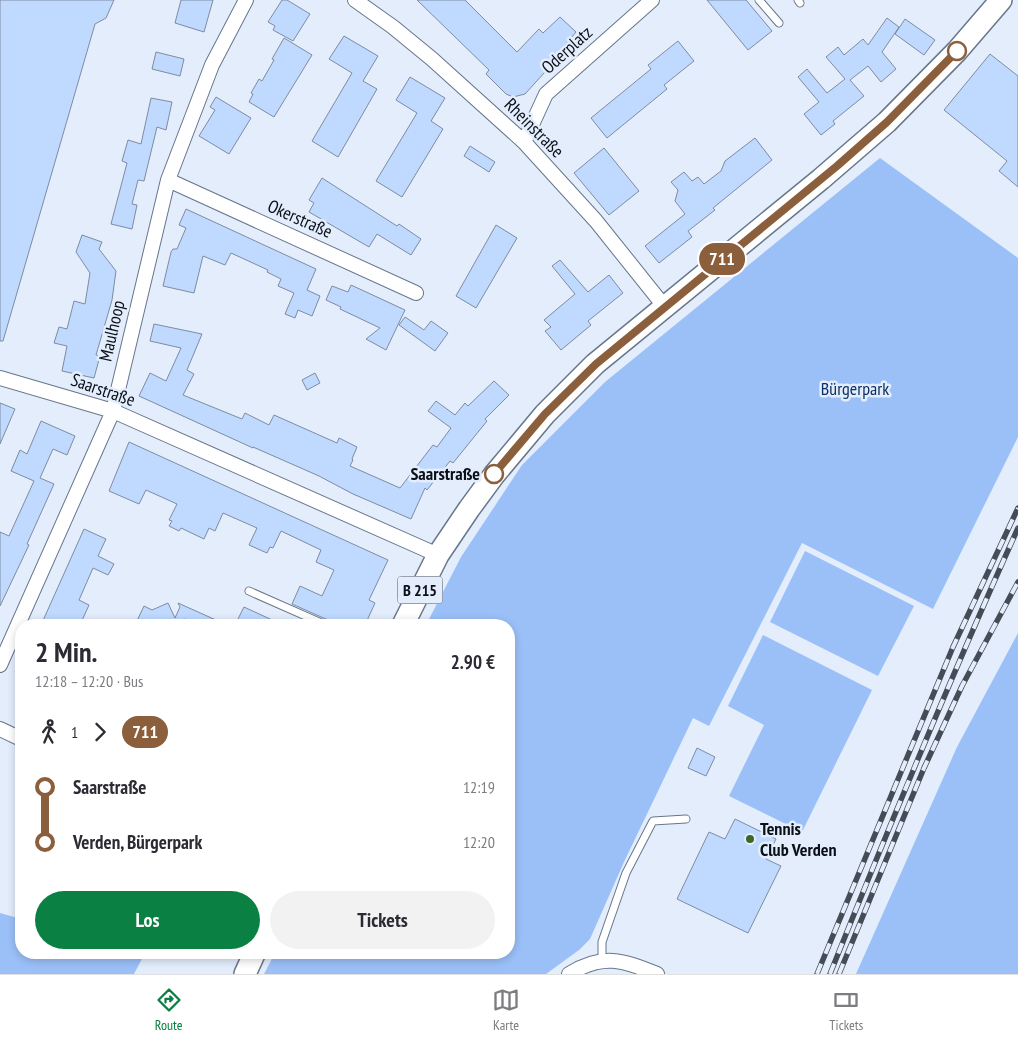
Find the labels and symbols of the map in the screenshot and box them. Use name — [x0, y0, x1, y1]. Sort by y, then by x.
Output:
street label: Oderplatz — [536, 21, 597, 78]
unlabelled marker — [947, 41, 967, 61]
street label: Rheinstraße — [500, 93, 569, 162]
street label: Okerstraße — [264, 194, 336, 243]
line badge: 711 — [693, 243, 751, 275]
street label: Maulhoop — [93, 298, 130, 364]
street label: Saarstraße — [68, 368, 138, 411]
park label: Bürgerpark — [821, 377, 889, 400]
place label: Saarstraße — [410, 462, 480, 485]
marker: Saarstraße — [484, 464, 504, 484]
road number: B 215 — [398, 576, 442, 604]
place label: Tennis Club Verden — [760, 817, 837, 861]
marker: Tennis Club Verden — [744, 833, 756, 845]

